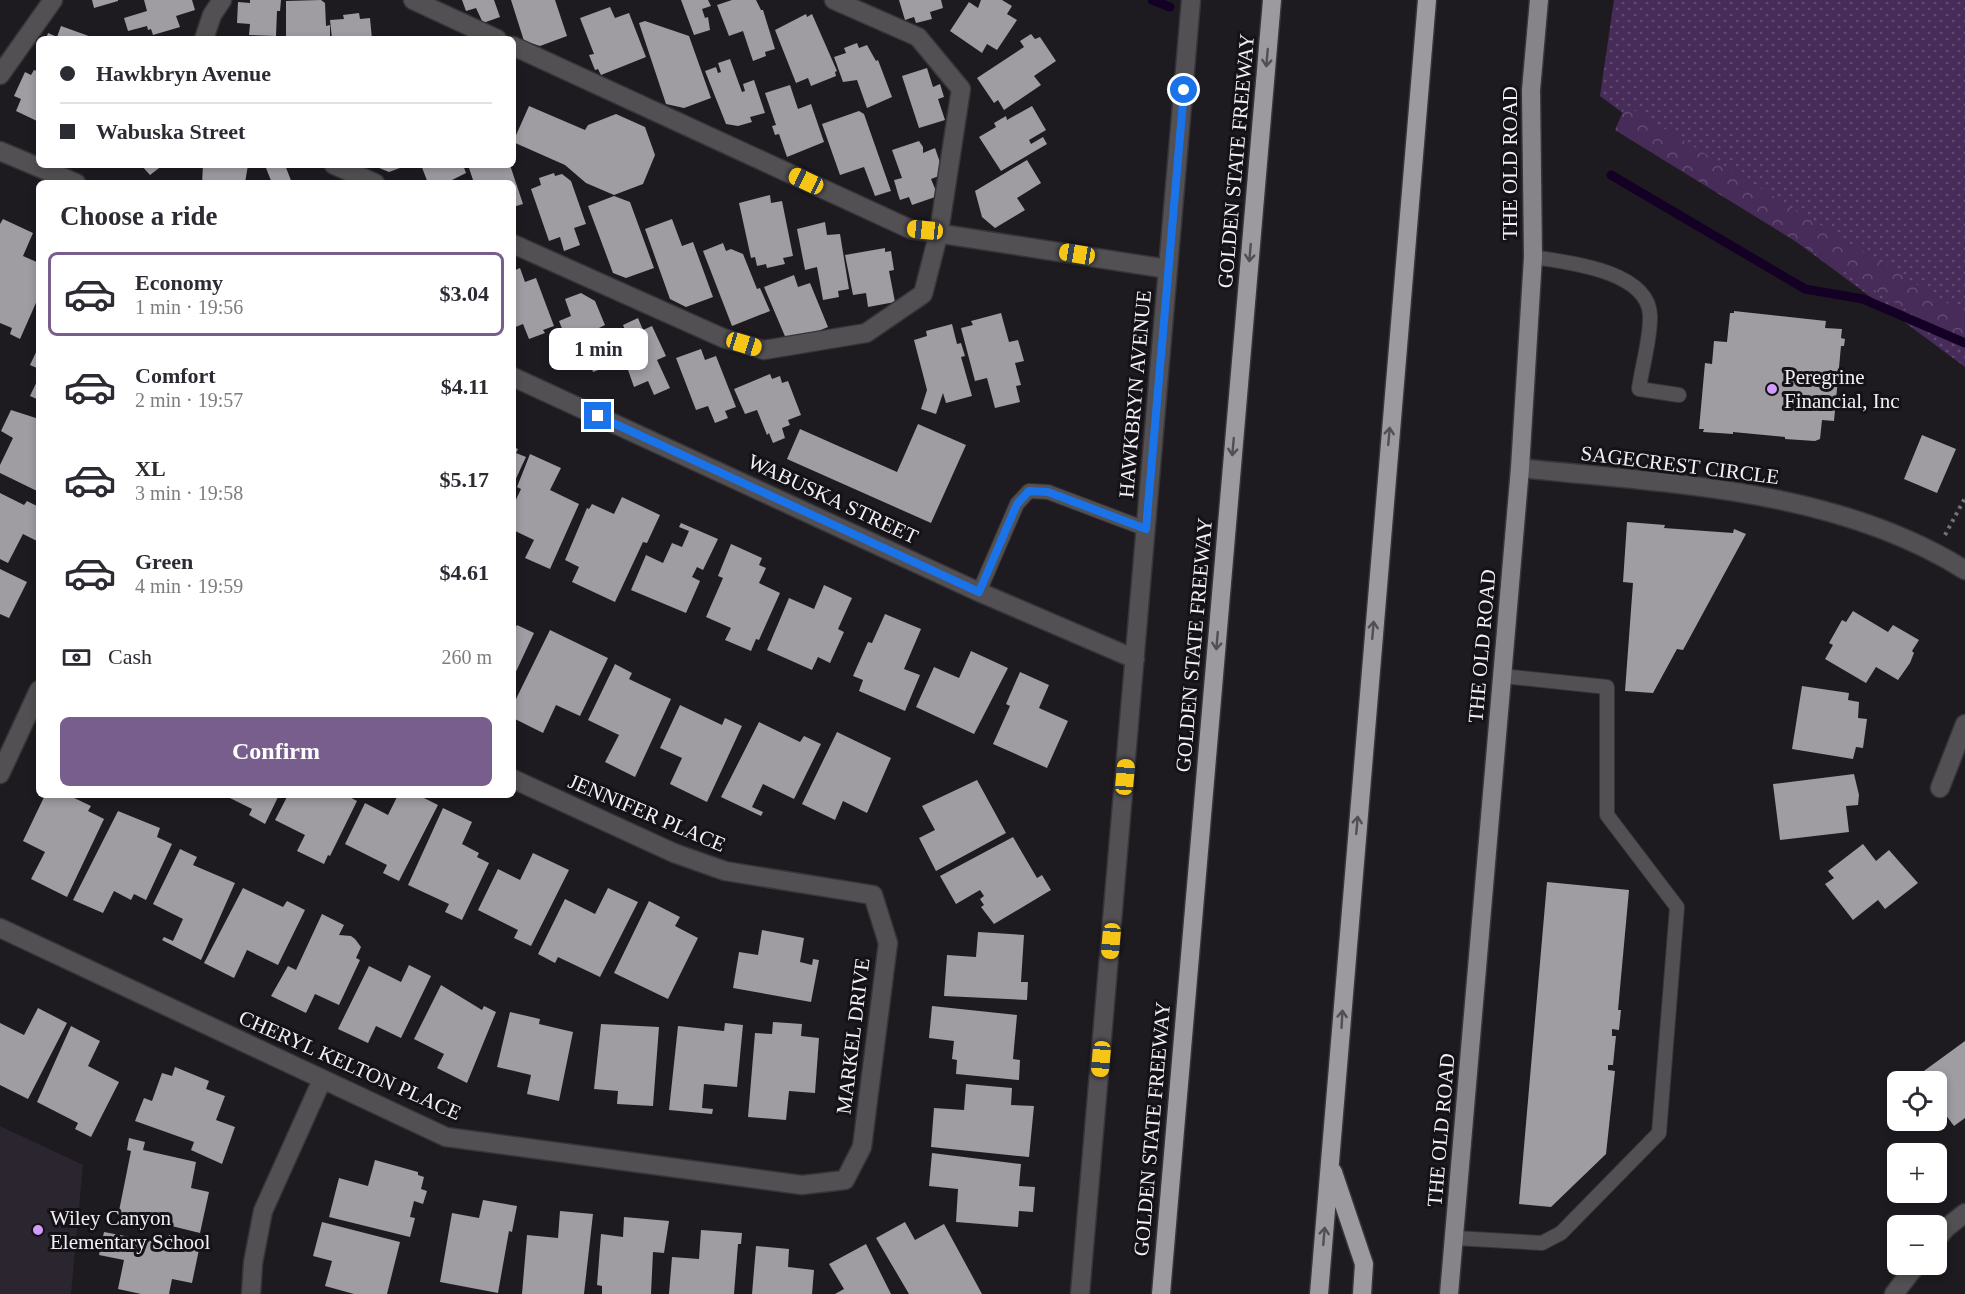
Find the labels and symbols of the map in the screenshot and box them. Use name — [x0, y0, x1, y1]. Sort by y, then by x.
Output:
street label: GOLDEN STATE FREEWAY — [1213, 33, 1259, 289]
one-way arrow — [1261, 48, 1272, 68]
route start — [1170, 76, 1197, 103]
street label: THE OLD ROAD — [1498, 86, 1522, 240]
car — [786, 165, 826, 197]
car — [906, 219, 944, 241]
car — [1058, 242, 1096, 266]
one-way arrow — [1244, 242, 1255, 262]
street label: HAWKBRYN AVENUE — [1114, 289, 1156, 499]
callout: 1 min — [548, 329, 648, 371]
car — [724, 330, 764, 358]
place label: Peregrine Financial, Inc — [1784, 365, 1899, 413]
marker: Peregrine Financial, Inc — [1765, 382, 1779, 396]
route end — [584, 402, 611, 429]
one-way arrow — [1384, 426, 1395, 446]
one-way arrow — [1228, 436, 1239, 456]
street label: SAGECREST CIRCLE — [1579, 441, 1781, 489]
street label: WABUSKA STREET — [744, 449, 922, 549]
street label: GOLDEN STATE FREEWAY — [1171, 517, 1217, 773]
street label: THE OLD ROAD — [1463, 568, 1501, 724]
one-way arrow — [1368, 621, 1379, 641]
one-way arrow — [1211, 631, 1222, 651]
car — [1114, 758, 1136, 796]
street label: JENNIFER PLACE — [565, 769, 729, 857]
one-way arrow — [1352, 815, 1363, 835]
car — [1100, 922, 1122, 960]
street label: MARKEL DRIVE — [832, 956, 874, 1116]
street label: GOLDEN STATE FREEWAY — [1129, 1001, 1175, 1257]
street label: CHERYL KELTON PLACE — [235, 1005, 465, 1125]
one-way arrow — [1336, 1009, 1347, 1029]
car — [1090, 1040, 1112, 1078]
street label: THE OLD ROAD — [1422, 1052, 1460, 1208]
place label: Wiley Canyon Elementary School — [50, 1206, 211, 1254]
marker: Wiley Canyon Elementary School — [31, 1223, 45, 1237]
one-way arrow — [1319, 1226, 1330, 1246]

